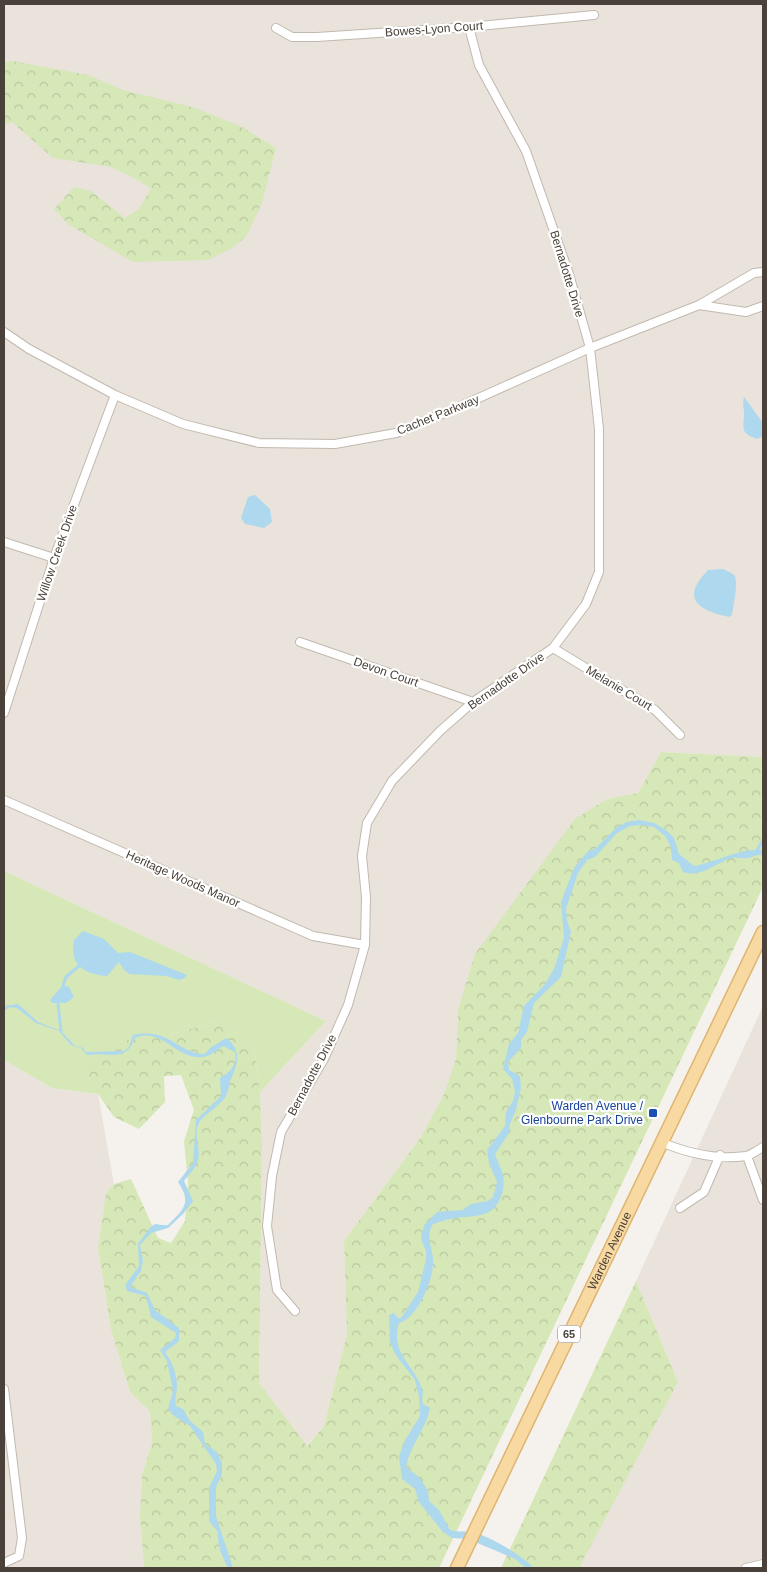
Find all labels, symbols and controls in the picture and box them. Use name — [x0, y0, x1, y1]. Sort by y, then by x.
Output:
street label: Bowes-Lyon Court — [384, 19, 484, 39]
street label: Bernadotte Drive — [547, 229, 587, 319]
street label: Cachet Parkway — [395, 392, 481, 438]
street label: Willow Creek Drive — [34, 503, 80, 603]
street label: Bernadotte Drive — [465, 649, 547, 713]
street label: Devon Court — [352, 654, 421, 690]
street label: Melanie Court — [583, 663, 655, 714]
street label: Heritage Woods Manor — [124, 848, 242, 910]
street label: Bernadotte Drive — [285, 1032, 339, 1118]
place label: Warden Avenue / Glenbourne Park Drive — [521, 1099, 644, 1127]
marker: Warden Avenue / Glenbourne Park Drive — [647, 1107, 659, 1119]
street label: Warden Avenue — [585, 1209, 634, 1292]
road number: 65 — [558, 1326, 580, 1342]

